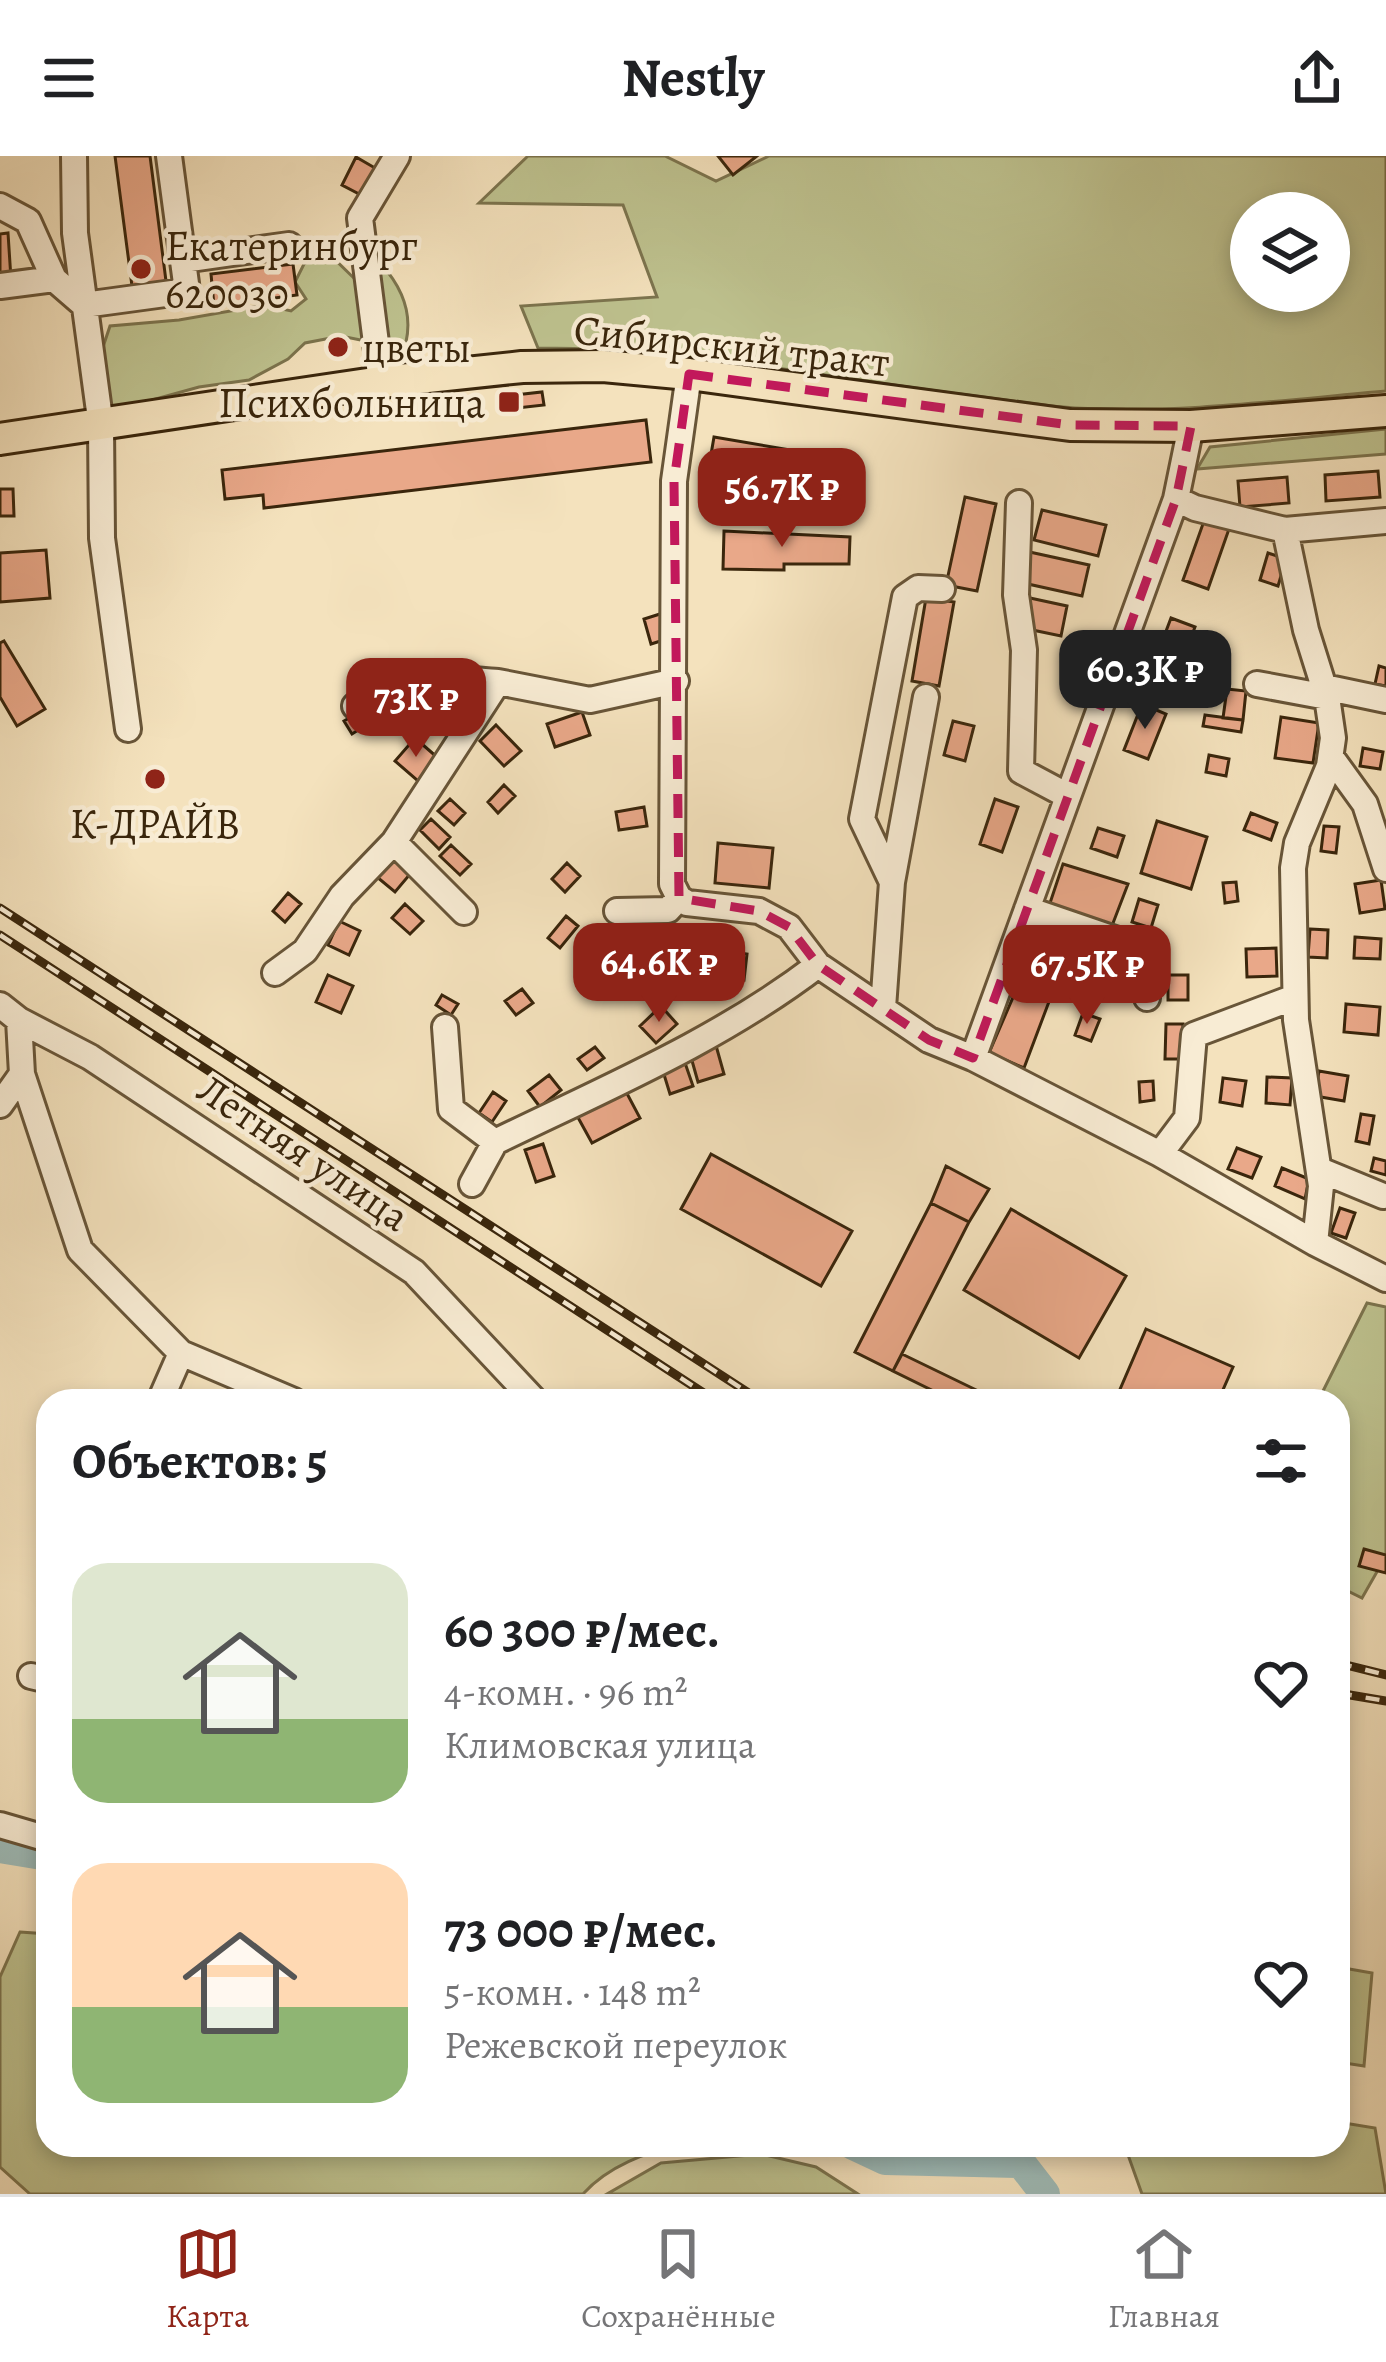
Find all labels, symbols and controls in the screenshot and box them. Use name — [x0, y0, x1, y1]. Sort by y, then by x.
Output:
text: Nestly — [622, 41, 764, 115]
icon: menu — [36, 45, 102, 111]
icon: share — [1284, 45, 1350, 111]
map controls — [1230, 192, 1350, 312]
button: layers — [1230, 192, 1350, 312]
place label: Екатеринбург 620030 — [165, 217, 418, 322]
marker: Екатеринбург 620030 — [128, 256, 154, 282]
street label: Сибирский тракт — [571, 301, 893, 390]
place label: цветы — [362, 319, 471, 376]
marker: цветы — [325, 334, 351, 360]
place label: Психбольница — [218, 374, 486, 431]
marker: Психбольница — [496, 389, 522, 415]
pin: 56.7K ₽ — [671, 448, 893, 550]
text: 56.7K ₽ — [725, 460, 839, 513]
pin: 60.3K ₽ — [1034, 630, 1256, 732]
text: 60.3K ₽ — [1086, 642, 1204, 695]
pin: 73K ₽ — [332, 658, 500, 760]
text: 73K ₽ — [373, 670, 459, 723]
marker: К-ДРАЙВ — [142, 766, 168, 792]
place label: К-ДРАЙВ — [70, 795, 240, 852]
pin: 64.6K ₽ — [548, 923, 770, 1025]
pin: 67.5K ₽ — [976, 925, 1198, 1027]
text: 64.6K ₽ — [600, 935, 718, 988]
text: 67.5K ₽ — [1030, 937, 1144, 990]
street label: Летняя улица — [186, 1060, 422, 1245]
text: Объектов: 5 — [72, 1426, 328, 1496]
icon: filters — [1248, 1428, 1314, 1494]
text: 60 300 ₽/мес. — [444, 1595, 720, 1665]
icon: home — [168, 1611, 312, 1755]
icon: heart — [1248, 1650, 1314, 1716]
text: 4-комн. · 96 m² — [444, 1665, 688, 1718]
text: Климовская улица — [444, 1718, 756, 1771]
text: 73 000 ₽/мес. — [444, 1895, 718, 1965]
icon: home — [168, 1911, 312, 2055]
icon: heart — [1248, 1950, 1314, 2016]
text: 5-комн. · 148 m² — [444, 1965, 701, 2018]
text: Режевской переулок — [444, 2018, 788, 2071]
tab: Карта — [166, 2221, 249, 2338]
tab: Сохранённые — [581, 2221, 776, 2338]
tab: Главная — [1108, 2221, 1220, 2338]

